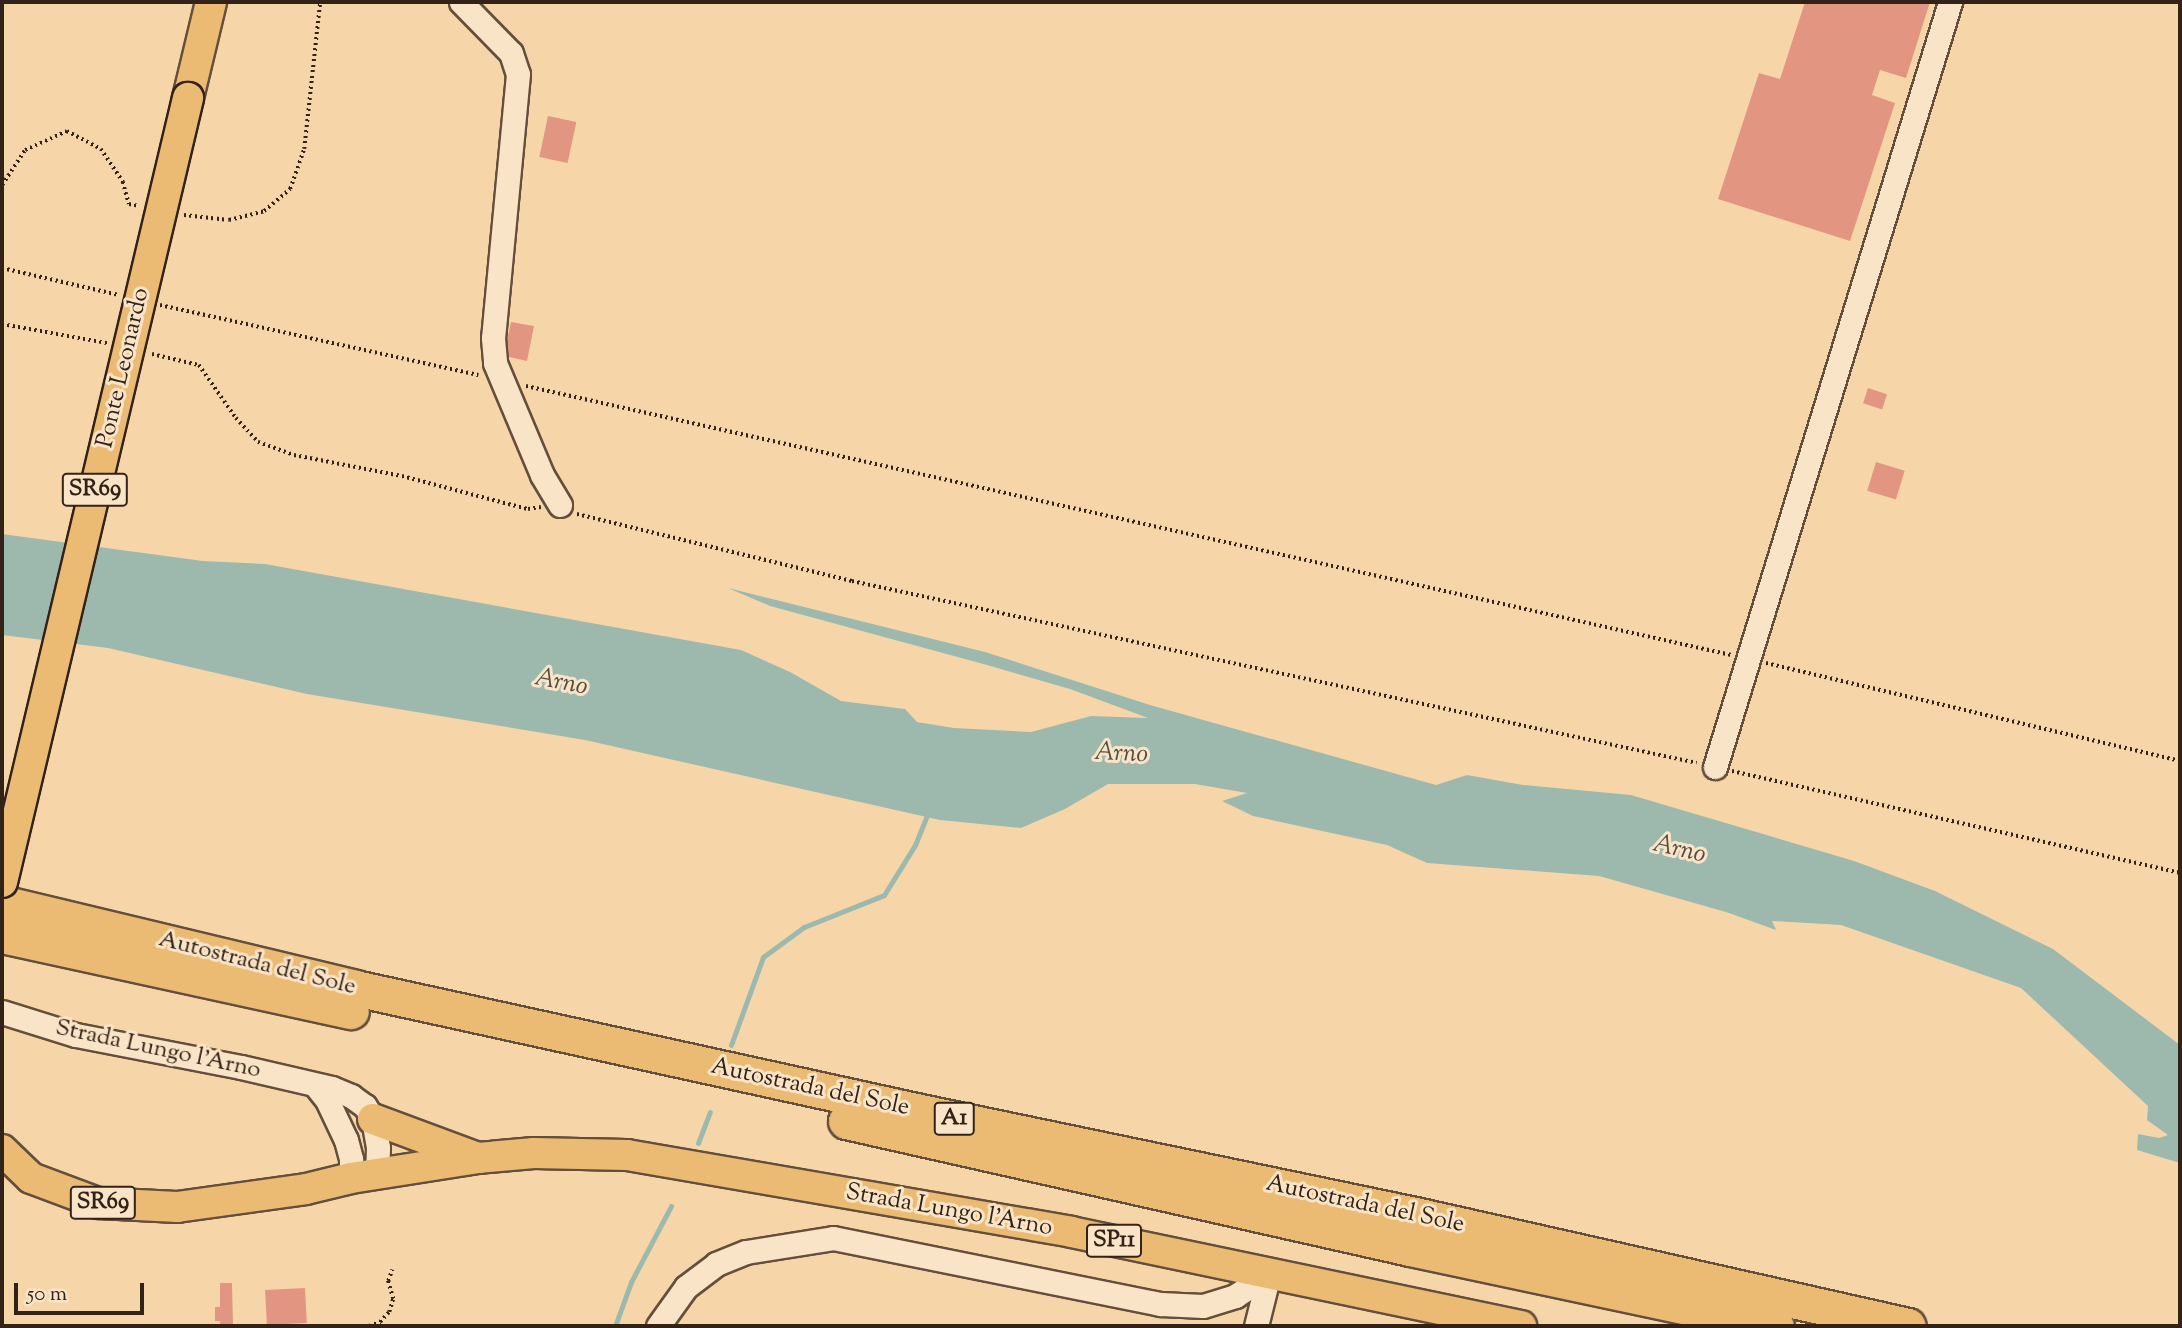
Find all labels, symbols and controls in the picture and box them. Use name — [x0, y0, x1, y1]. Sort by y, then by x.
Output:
street label: Ponte Leonardo — [92, 285, 156, 451]
road number: SR69 — [62, 470, 128, 510]
water label: Arno — [532, 663, 590, 703]
water label: Arno — [1093, 737, 1149, 771]
water label: Arno — [1649, 829, 1709, 871]
street label: Autostrada del Sole — [155, 926, 359, 1002]
street label: Strada Lungo l'Arno — [53, 1014, 263, 1086]
street label: Autostrada del Sole — [708, 1053, 912, 1123]
road number: A1 — [933, 1100, 975, 1138]
street label: Autostrada del Sole — [1263, 1170, 1467, 1240]
street label: Strada Lungo l'Arno — [843, 1179, 1055, 1243]
road number: SR69 — [70, 1184, 136, 1222]
road number: SP11 — [1086, 1222, 1142, 1260]
scale bar — [18, 1268, 147, 1312]
text: 50 m — [27, 1280, 67, 1310]

